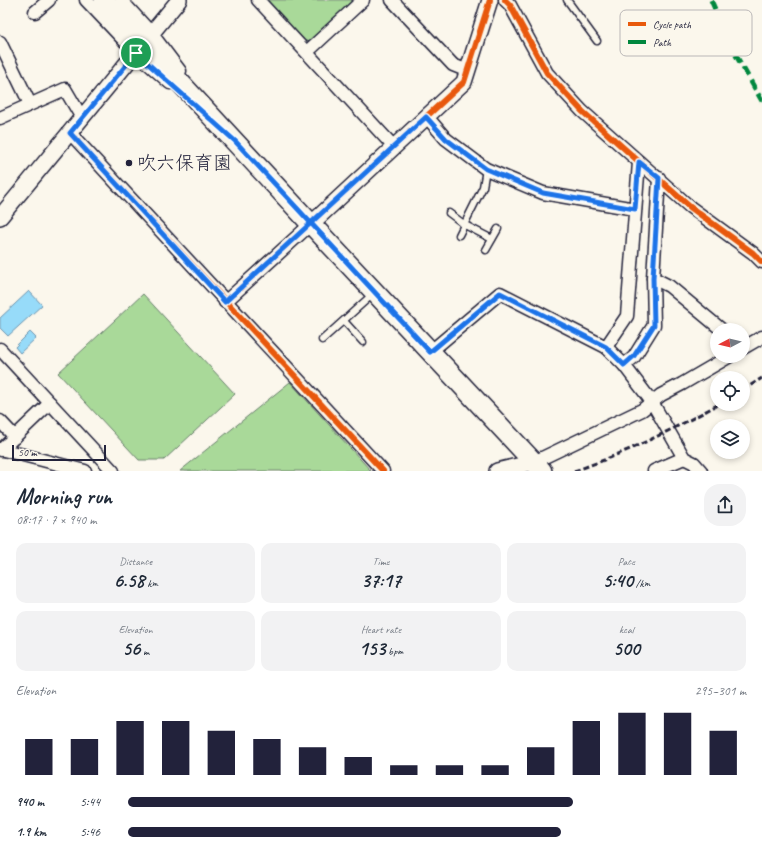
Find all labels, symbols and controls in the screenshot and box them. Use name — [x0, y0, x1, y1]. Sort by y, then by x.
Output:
legend — [620, 10, 752, 56]
text: Cycle path — [653, 17, 692, 31]
text: Path — [653, 35, 672, 49]
pin — [119, 36, 153, 70]
icon: arrive — [125, 42, 147, 64]
place label: 吹六保育園 — [137, 151, 232, 175]
marker: 吹六保育園 — [124, 158, 134, 168]
north arrow — [710, 323, 750, 363]
map controls — [710, 323, 750, 459]
button: locate — [710, 371, 750, 411]
button: layers — [710, 419, 750, 459]
scale bar — [12, 443, 106, 462]
text: 50 m — [18, 445, 37, 459]
text: Morning run — [16, 483, 112, 511]
button: share — [704, 484, 746, 526]
text: 08:17 · 7 × 940 m — [16, 512, 97, 528]
text: Distance — [119, 554, 152, 568]
text: Time — [373, 554, 389, 568]
text: Pace — [618, 554, 635, 568]
text: 6.58 — [113, 568, 144, 593]
text: 37:17 — [361, 568, 401, 593]
text: 5:40 — [602, 568, 633, 593]
text: km — [144, 576, 158, 590]
text: /km — [633, 576, 650, 590]
text: Elevation — [119, 622, 153, 636]
text: Heart rate — [361, 622, 401, 636]
text: kcal — [619, 622, 634, 636]
text: 56 — [122, 636, 140, 661]
text: 153 — [359, 636, 385, 661]
text: 500 — [613, 636, 640, 661]
text: m — [140, 644, 149, 658]
text: bpm — [385, 644, 403, 658]
text: Elevation — [16, 683, 56, 699]
text: 295–301 m — [695, 683, 746, 699]
text: 940 m — [16, 794, 44, 810]
text: 5:44 — [80, 794, 100, 810]
text: 1.9 km — [16, 824, 46, 840]
text: 5:46 — [80, 824, 100, 840]

